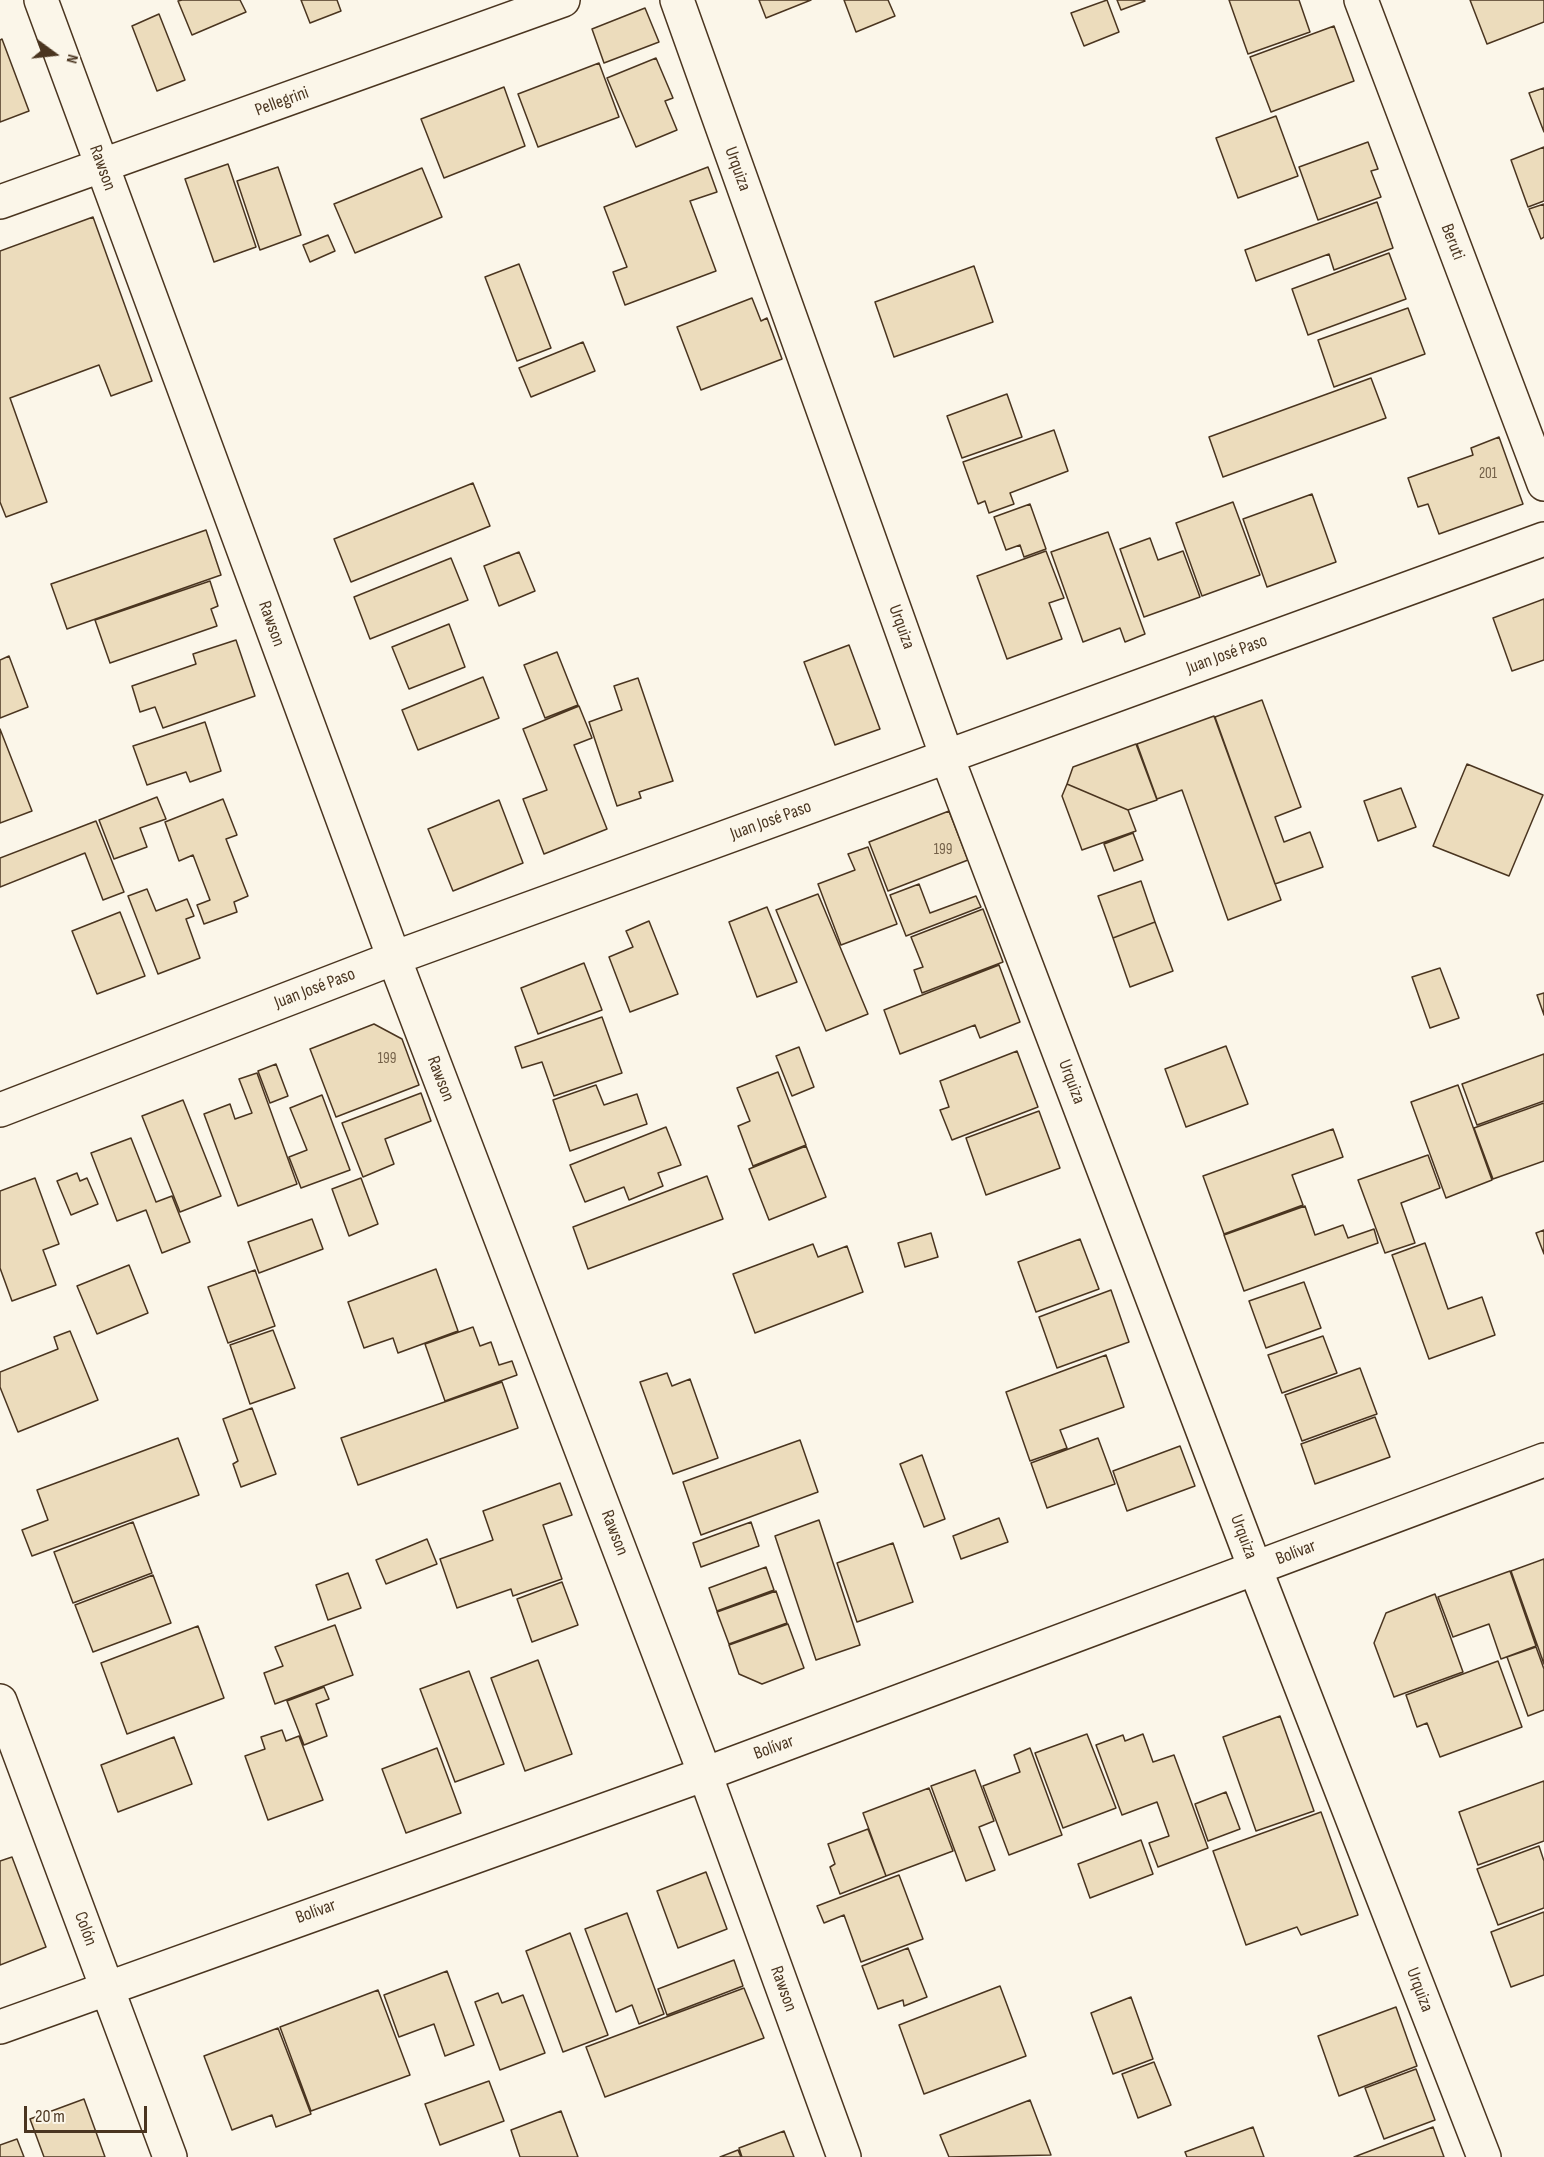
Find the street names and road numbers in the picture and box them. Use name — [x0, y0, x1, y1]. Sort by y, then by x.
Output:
street label: Pellegrini — [252, 82, 312, 122]
street label: Rawson — [84, 142, 120, 194]
street label: Urquiza — [719, 144, 755, 194]
street label: Beruti — [1435, 221, 1469, 263]
street label: Rawson — [253, 598, 289, 650]
street label: Urquiza — [883, 602, 919, 652]
street label: Juan José Paso — [1184, 630, 1270, 680]
street label: Juan José Paso — [728, 796, 814, 846]
street label: Juan José Paso — [272, 964, 358, 1014]
street label: Rawson — [422, 1053, 458, 1105]
street label: Urquiza — [1053, 1057, 1089, 1107]
street label: Rawson — [596, 1507, 632, 1559]
street label: Urquiza — [1225, 1512, 1261, 1562]
street label: Bolívar — [1273, 1536, 1319, 1570]
street label: Bolívar — [751, 1731, 797, 1765]
street label: Bolívar — [293, 1895, 339, 1929]
street label: Colón — [69, 1909, 101, 1949]
street label: Rawson — [765, 1963, 801, 2015]
street label: Urquiza — [1401, 1965, 1437, 2015]

